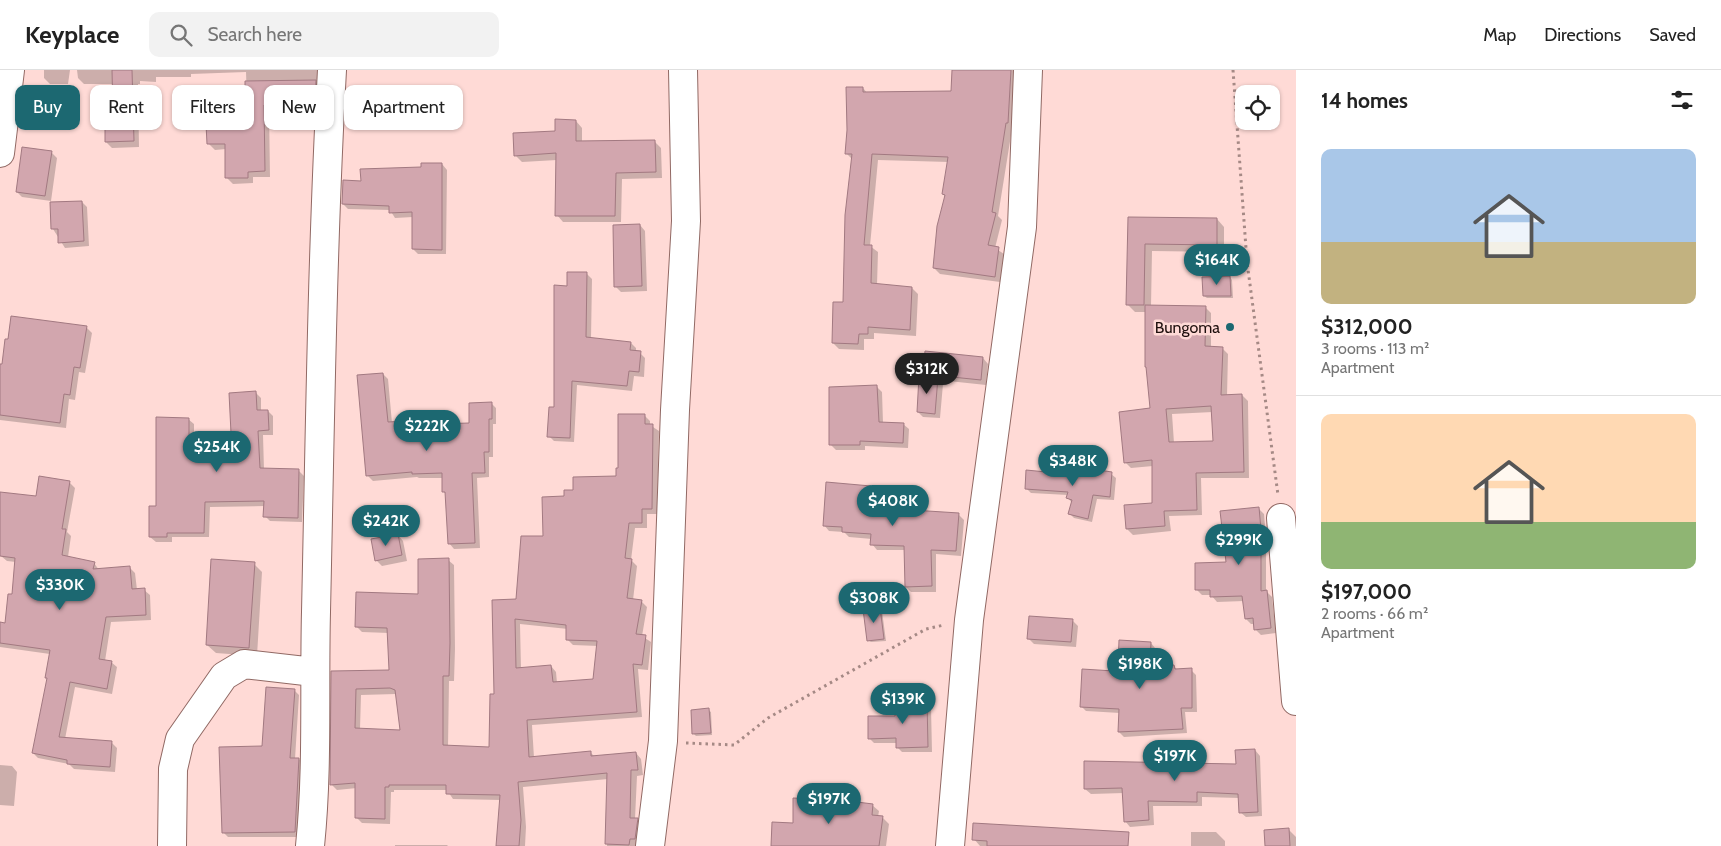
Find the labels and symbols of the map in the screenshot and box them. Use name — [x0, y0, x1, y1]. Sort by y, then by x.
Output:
pin: $164K — [1182, 244, 1252, 286]
place label: Bungoma — [1155, 318, 1220, 337]
marker: Bungoma — [1224, 321, 1236, 333]
pin: $312K — [892, 352, 962, 395]
pin: $222K — [392, 410, 462, 452]
pin: $254K — [182, 430, 252, 473]
pin: $348K — [1038, 444, 1108, 487]
pin: $408K — [858, 484, 928, 527]
pin: $242K — [351, 504, 421, 547]
pin: $299K — [1204, 524, 1274, 566]
pin: $330K — [25, 568, 95, 611]
pin: $308K — [839, 582, 909, 624]
pin: $198K — [1105, 648, 1175, 690]
pin: $139K — [868, 682, 938, 725]
pin: $197K — [1140, 740, 1210, 782]
pin: $197K — [794, 782, 864, 825]

